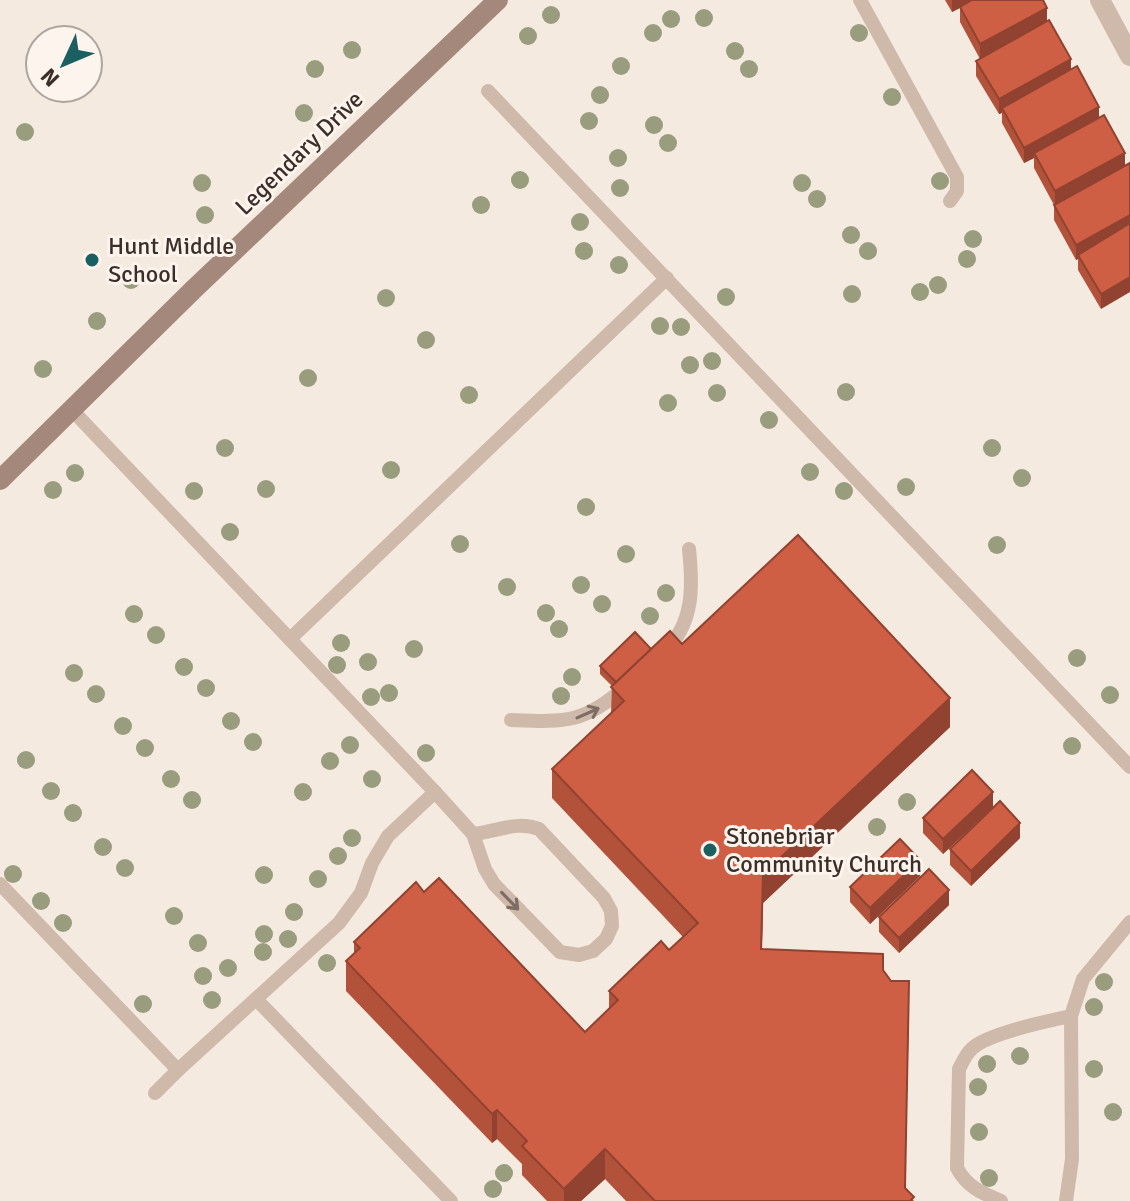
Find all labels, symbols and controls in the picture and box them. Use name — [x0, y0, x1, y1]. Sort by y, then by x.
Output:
north arrow — [24, 24, 104, 104]
text: N — [35, 63, 65, 92]
street label: Legendary Drive — [229, 84, 369, 222]
place label: Hunt Middle School — [108, 231, 234, 289]
marker: Hunt Middle School — [83, 251, 101, 269]
one-way arrow — [575, 704, 599, 719]
place label: Stonebriar Community Church — [726, 821, 922, 879]
marker: Stonebriar Community Church — [701, 841, 719, 859]
one-way arrow — [500, 891, 519, 910]

